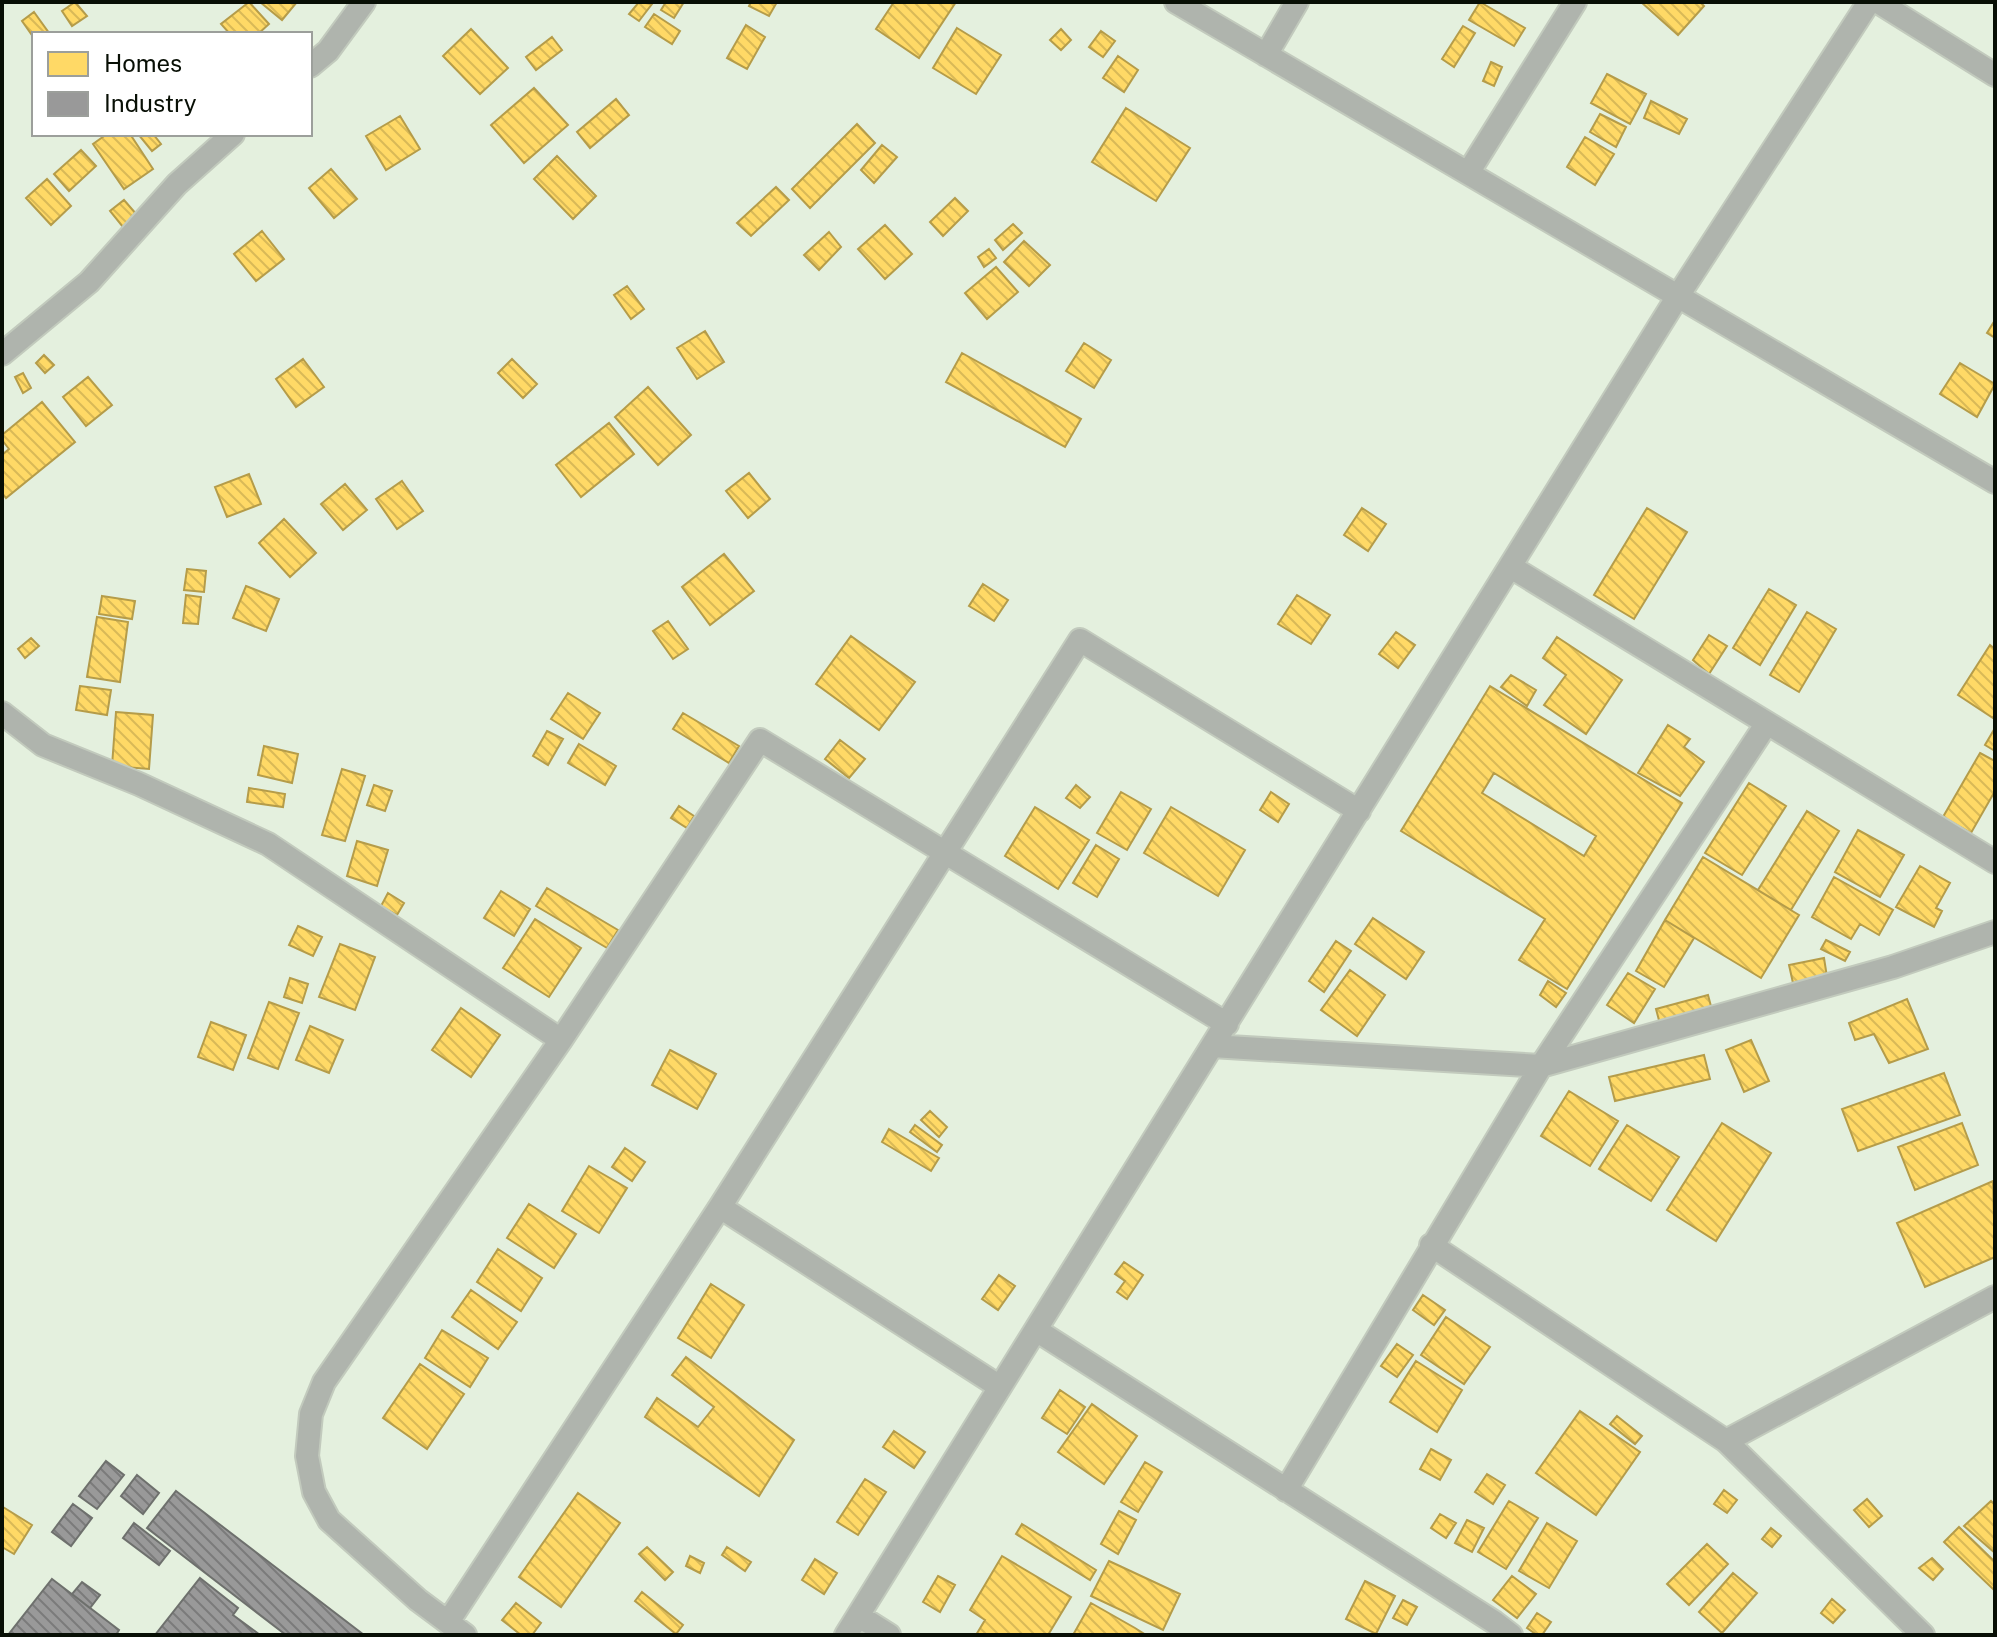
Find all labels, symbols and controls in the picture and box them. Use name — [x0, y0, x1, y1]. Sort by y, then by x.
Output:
legend — [32, 32, 312, 136]
text: Homes — [104, 49, 182, 77]
text: Industry — [104, 89, 197, 117]

